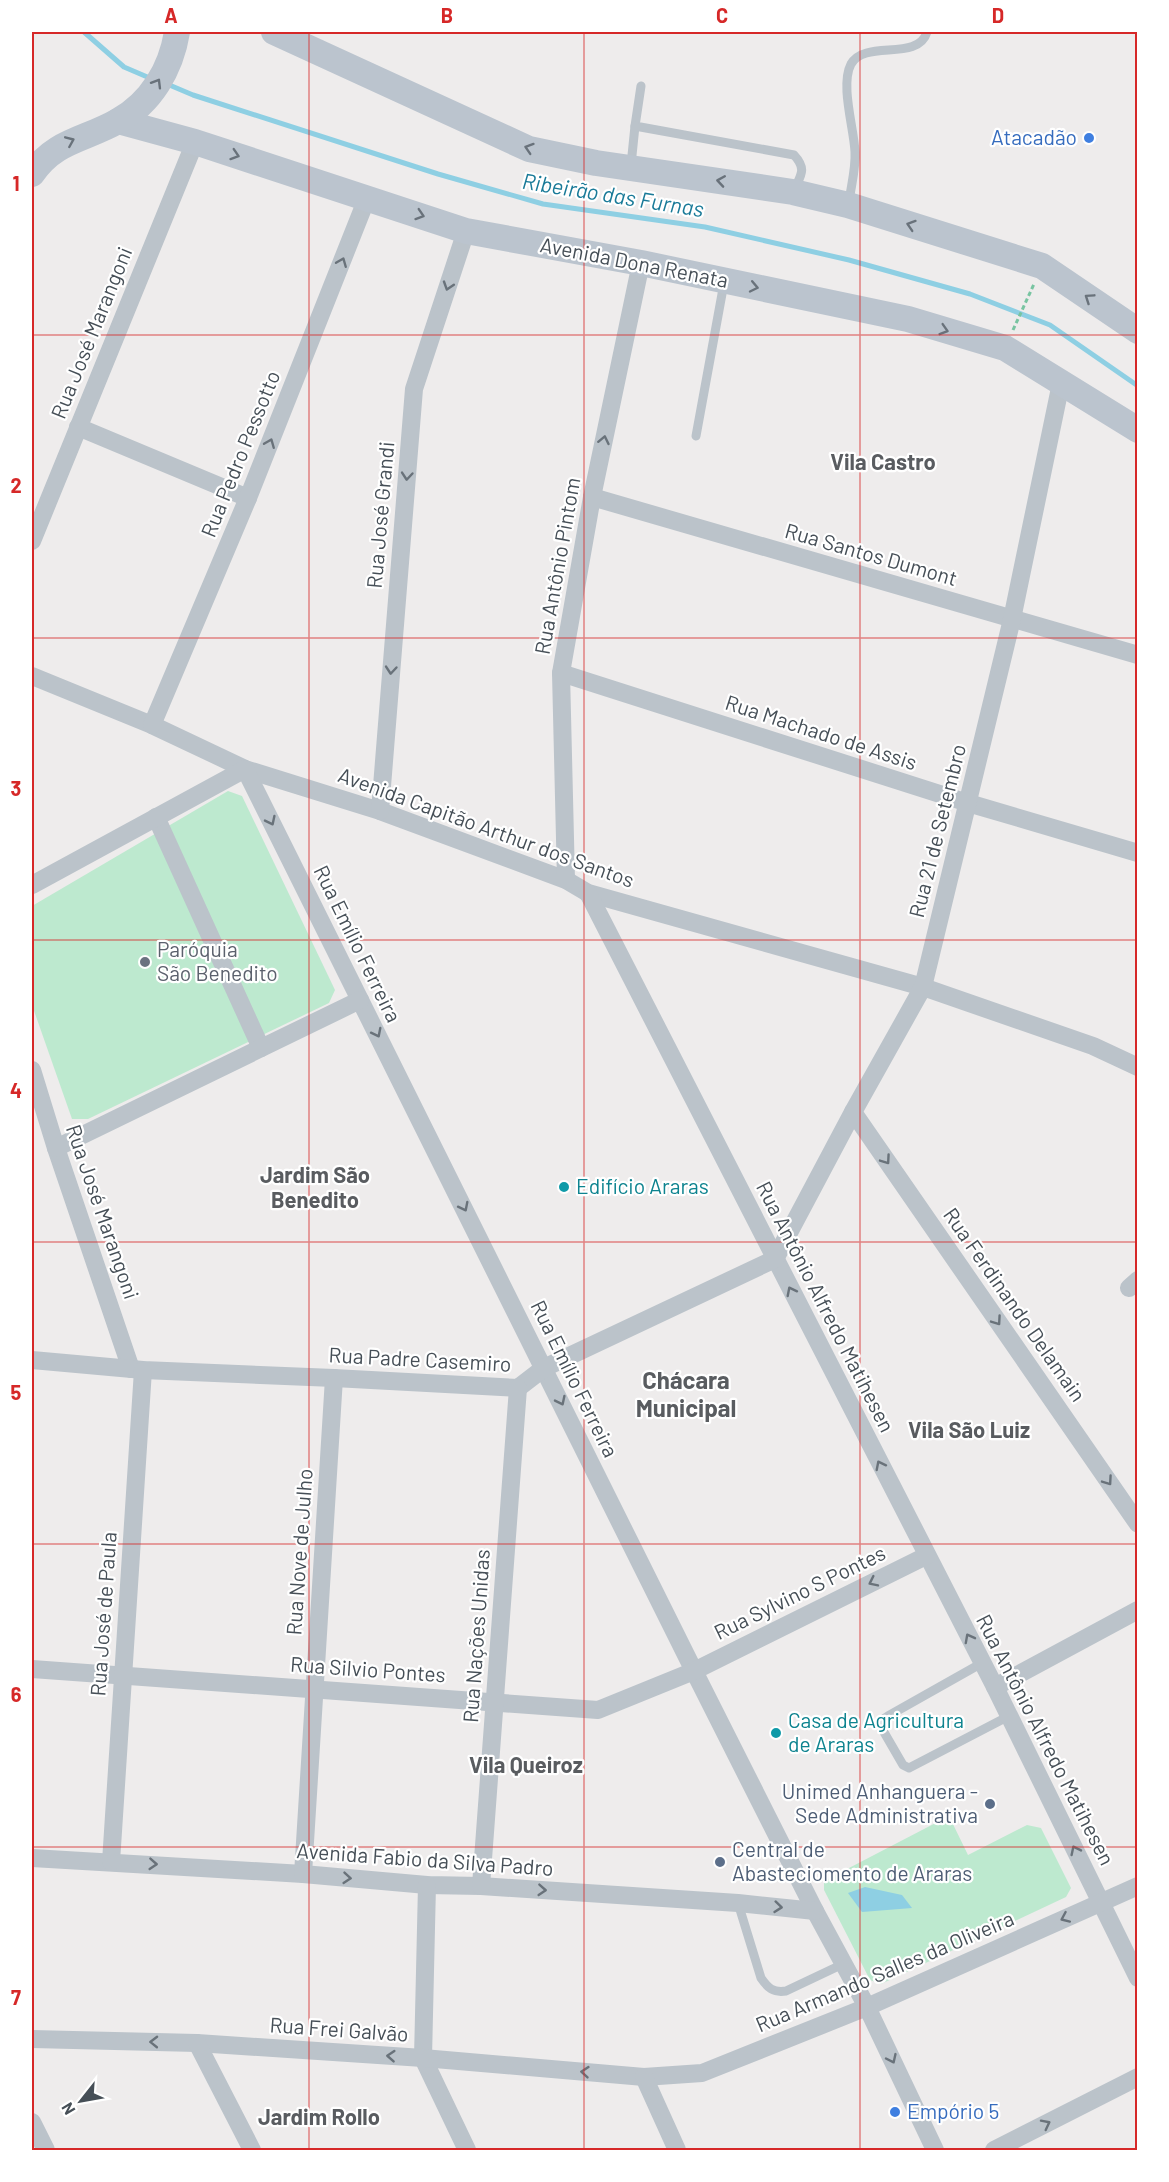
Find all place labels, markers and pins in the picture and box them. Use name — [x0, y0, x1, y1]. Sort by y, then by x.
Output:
place label: Atacadão — [991, 124, 1077, 149]
marker: Atacadão — [1082, 131, 1096, 145]
place label: Paróquia São Benedito — [157, 936, 278, 985]
marker: Paróquia São Benedito — [138, 955, 152, 969]
place label: Edifício Araras — [576, 1173, 709, 1198]
marker: Edifício Araras — [557, 1180, 571, 1194]
place label: Casa de Agricultura de Araras — [788, 1707, 964, 1756]
marker: Casa de Agricultura de Araras — [769, 1726, 783, 1740]
place label: Unimed Anhanguera - Sede Administrativa — [782, 1778, 978, 1827]
marker: Unimed Anhanguera - Sede Administrativa — [983, 1797, 997, 1811]
place label: Central de Abasteciomento de Araras — [732, 1836, 972, 1885]
marker: Central de Abasteciomento de Araras — [713, 1855, 727, 1869]
place label: Empório 5 — [907, 2098, 999, 2123]
marker: Empório 5 — [888, 2105, 902, 2119]

